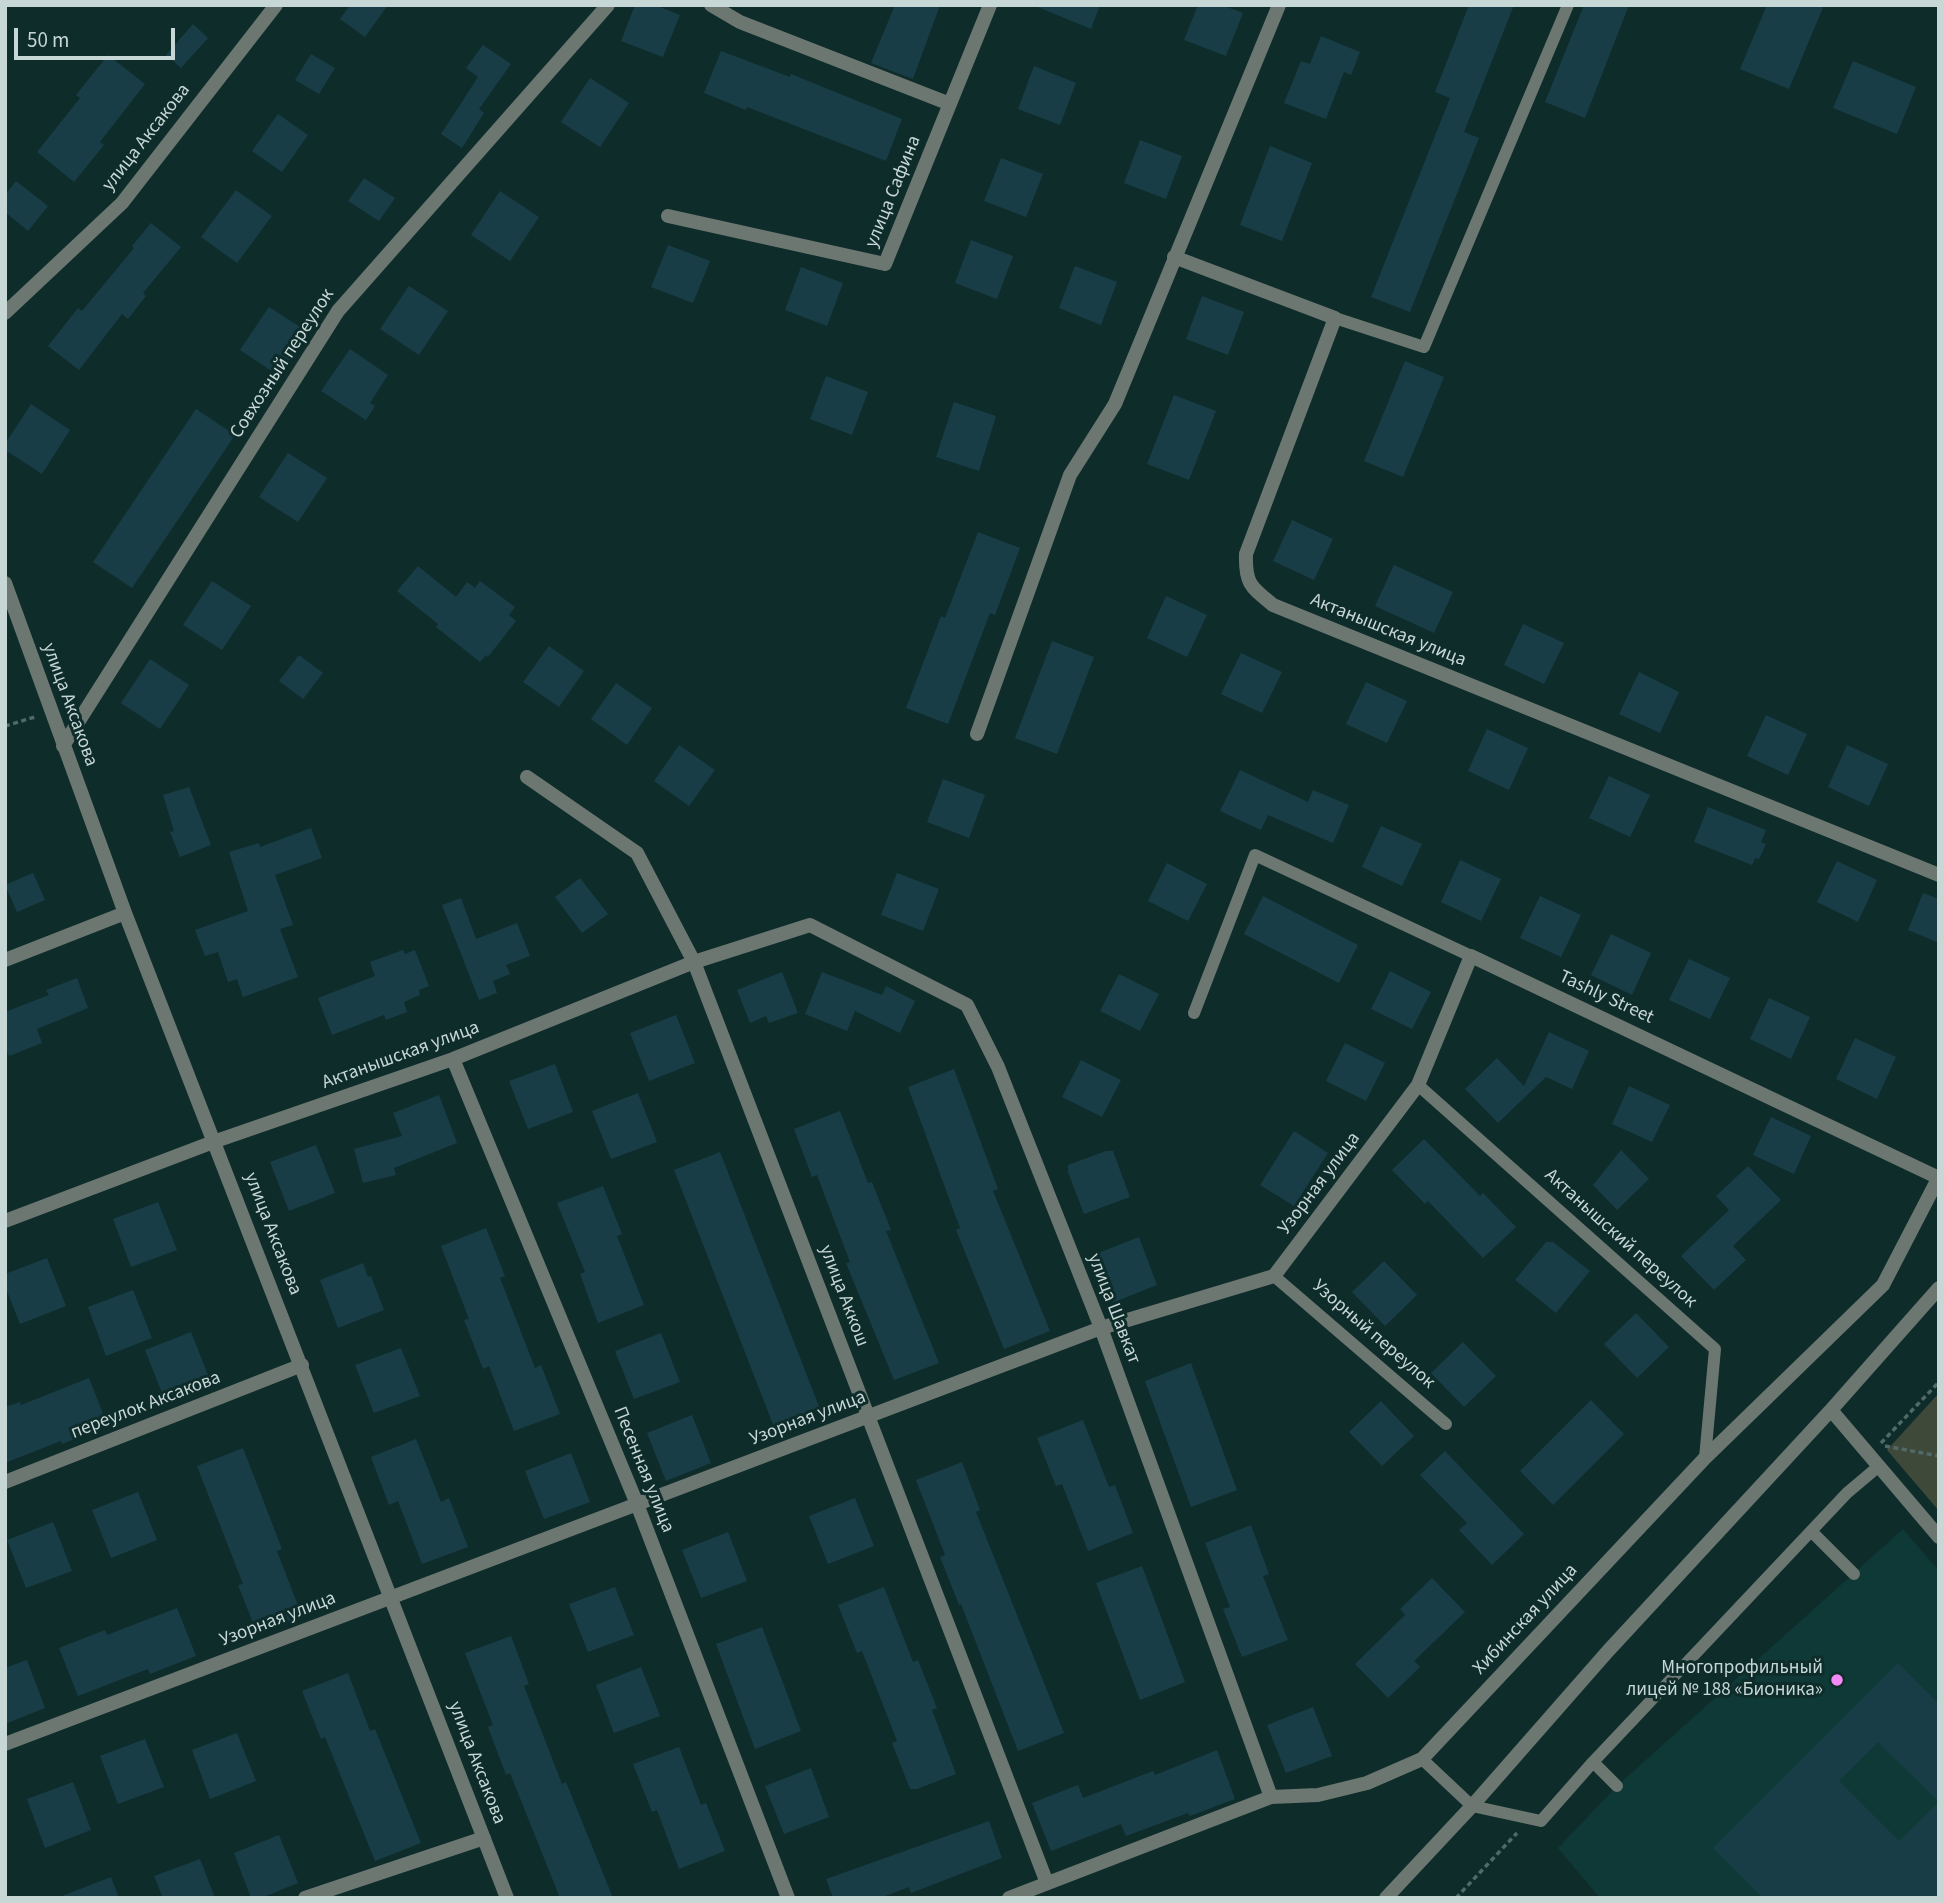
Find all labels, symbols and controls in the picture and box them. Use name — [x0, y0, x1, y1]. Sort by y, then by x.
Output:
scale bar — [18, 14, 178, 58]
text: 50 m — [27, 25, 69, 55]
street label: улица Аксакова — [98, 80, 196, 196]
street label: улица Сафина — [861, 133, 927, 251]
street label: Совхозный переулок — [226, 285, 340, 443]
street label: Актанышская улица — [1307, 589, 1469, 673]
street label: улица Аксакова — [36, 640, 102, 770]
street label: Tashly Street — [1555, 966, 1657, 1030]
street label: Актанышская улица — [319, 1017, 483, 1095]
street label: Узорная улица — [1274, 1128, 1366, 1240]
street label: Актанышский переулок — [1539, 1165, 1701, 1313]
street label: улица Аксакова — [238, 1169, 306, 1299]
street label: улица Аккош — [813, 1242, 873, 1350]
street label: улица Шавкат — [1081, 1250, 1145, 1368]
street label: Узорный переулок — [1307, 1275, 1439, 1395]
street label: переулок Аксакова — [68, 1367, 224, 1445]
street label: Узорная улица — [747, 1386, 869, 1452]
street label: Песенная улица — [607, 1404, 679, 1536]
street label: Хибинская улица — [1469, 1560, 1583, 1680]
street label: Узорная улица — [217, 1587, 339, 1653]
place label: Многопрофильный лицей № 188 «Бионика» — [1626, 1658, 1823, 1702]
marker: Многопрофильный лицей № 188 «Бионика» — [1829, 1672, 1845, 1688]
street label: улица Аксакова — [442, 1698, 510, 1828]

